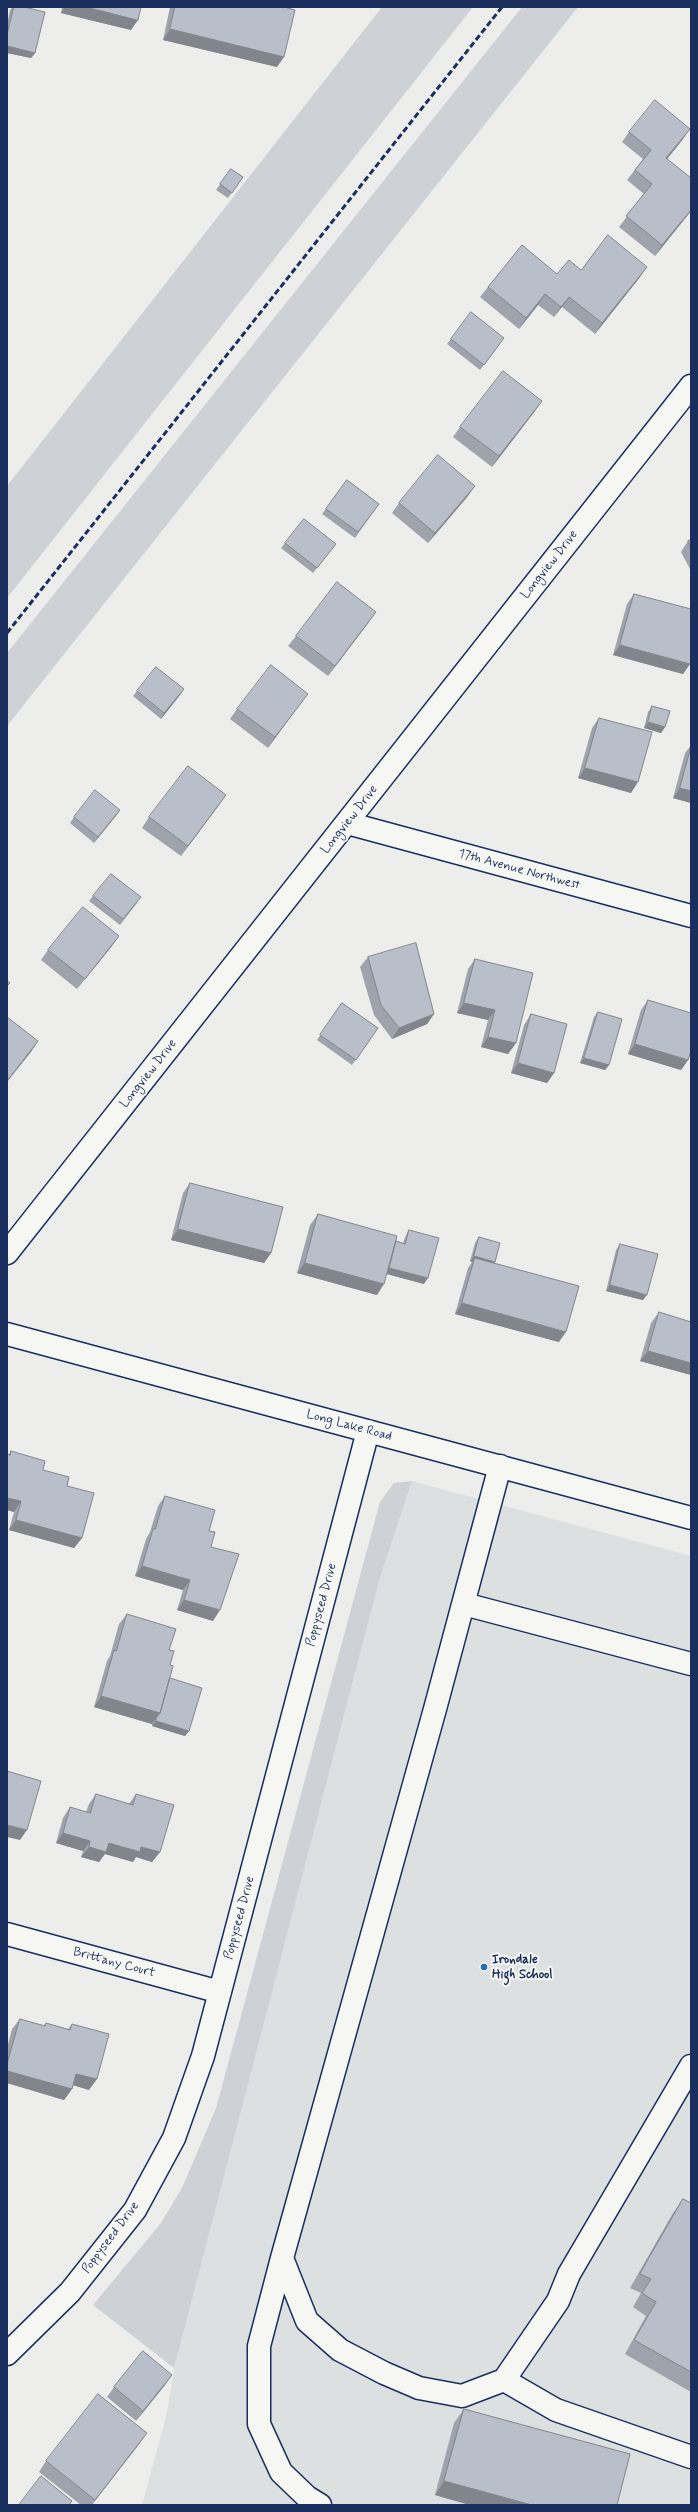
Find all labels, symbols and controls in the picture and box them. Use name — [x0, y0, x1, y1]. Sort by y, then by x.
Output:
street label: Longview Drive — [518, 528, 582, 602]
street label: Longview Drive — [318, 783, 382, 857]
street label: 17th Avenue Northwest — [456, 846, 582, 894]
street label: Longview Drive — [117, 1037, 181, 1111]
street label: Long Lake Road — [304, 1407, 394, 1445]
street label: Poppyseed Drive — [303, 1562, 341, 1648]
street label: Poppyseed Drive — [221, 1875, 259, 1961]
street label: Brittany Court — [71, 1945, 157, 1981]
place label: Irondale High School — [492, 1952, 553, 1983]
marker: Irondale High School — [479, 1962, 489, 1972]
street label: Poppyseed Drive — [79, 2199, 143, 2277]

